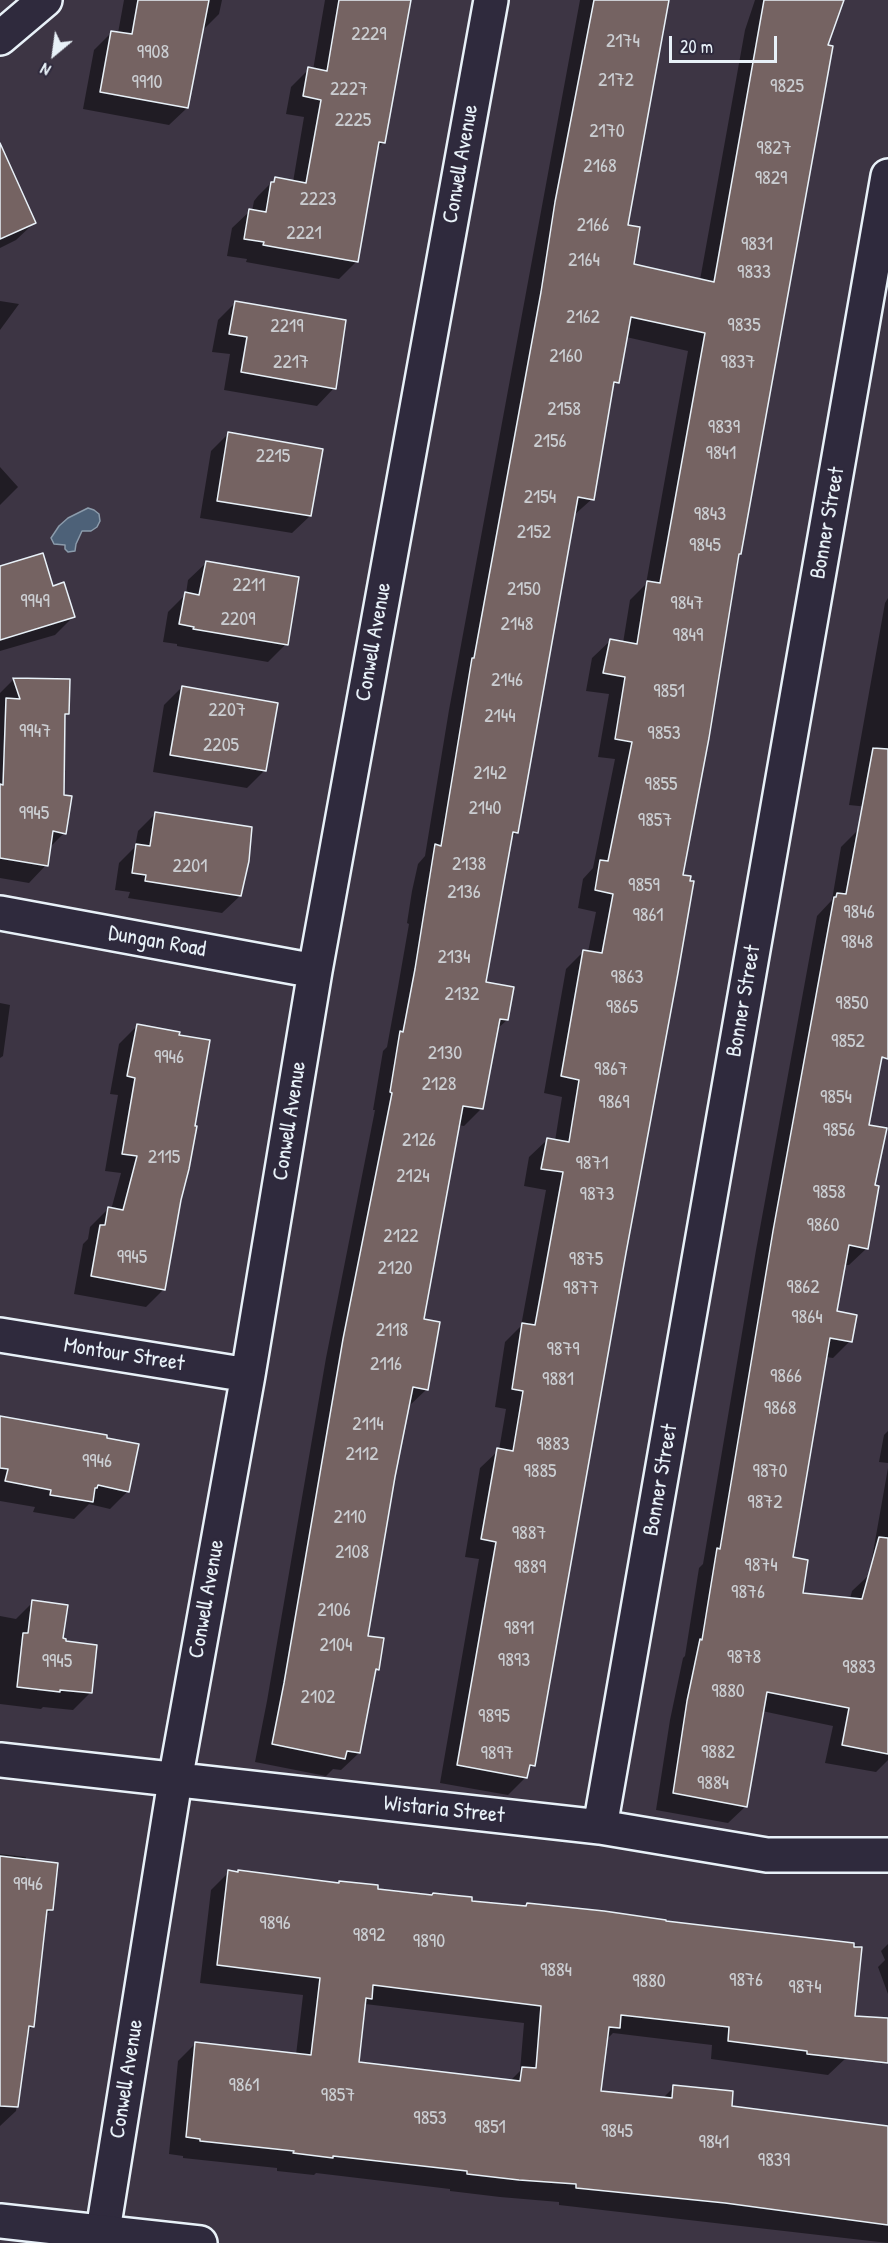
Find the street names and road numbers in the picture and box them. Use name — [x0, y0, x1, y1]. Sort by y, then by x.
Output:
street label: Conwell Avenue — [438, 103, 484, 225]
street label: Bonner Street — [805, 465, 851, 581]
street label: Conwell Avenue — [351, 581, 397, 703]
street label: Dungan Road — [106, 920, 208, 964]
street label: Bonner Street — [721, 943, 767, 1059]
street label: Conwell Avenue — [268, 1060, 312, 1182]
street label: Montour Street — [62, 1332, 186, 1378]
street label: Bonner Street — [638, 1422, 684, 1538]
street label: Conwell Avenue — [184, 1538, 230, 1660]
street label: Wistaria Street — [382, 1791, 506, 1829]
street label: Conwell Avenue — [105, 2018, 149, 2140]

